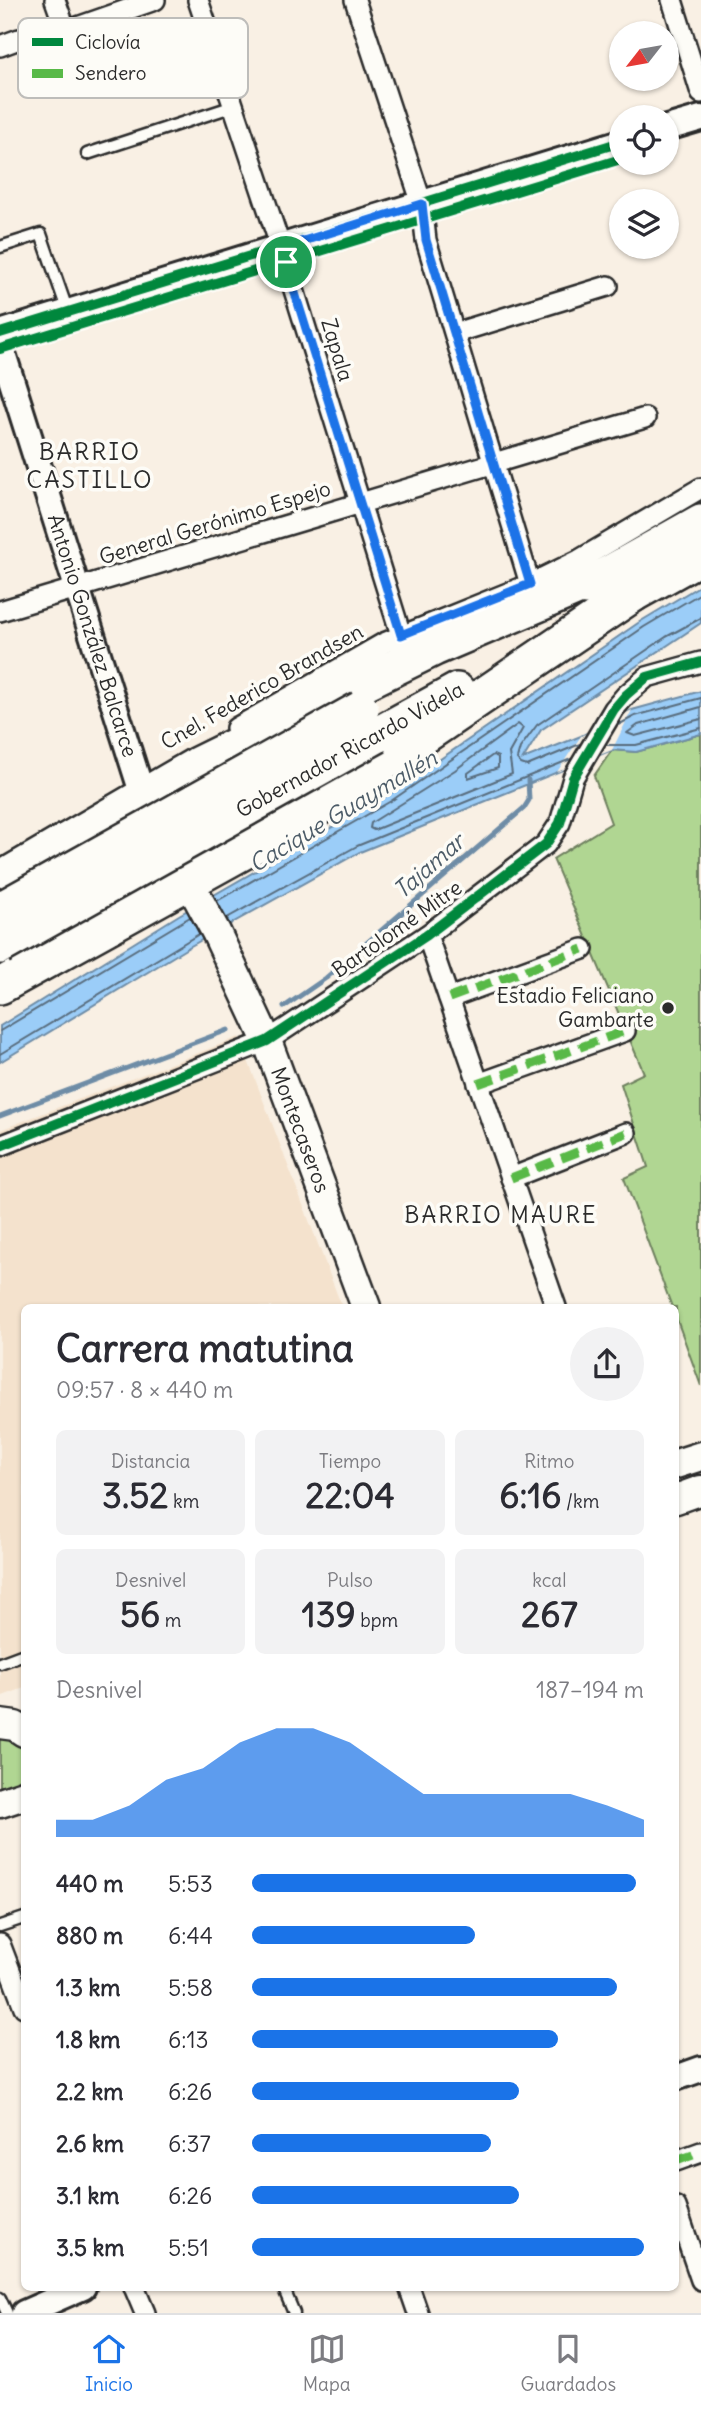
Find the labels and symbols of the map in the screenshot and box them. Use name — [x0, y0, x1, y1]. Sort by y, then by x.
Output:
legend — [18, 18, 248, 98]
north arrow — [609, 21, 679, 91]
text: Ciclovía — [75, 30, 141, 54]
text: Sendero — [75, 61, 146, 85]
pin — [256, 232, 316, 292]
street label: Zapala — [315, 315, 360, 385]
district label: BARRIO CASTILLO — [26, 436, 154, 494]
street label: General Gerónimo Espejo — [96, 474, 334, 571]
street label: Antonio González Balcarce — [42, 511, 144, 760]
street label: Cnel. Federico Brandsen — [156, 618, 368, 756]
street label: Gobernador Ricardo Videla — [231, 676, 468, 824]
water label: Cacique Guaymallén — [244, 743, 443, 878]
water label: Tajamar — [387, 825, 472, 904]
street label: Bartolomé Mitre — [327, 874, 467, 983]
place label: Estadio Feliciano Gambarte — [496, 982, 654, 1033]
marker: Estadio Feliciano Gambarte — [660, 1000, 676, 1016]
street label: Montecaseros — [265, 1063, 336, 1196]
district label: BARRIO MAURE — [404, 1200, 598, 1229]

